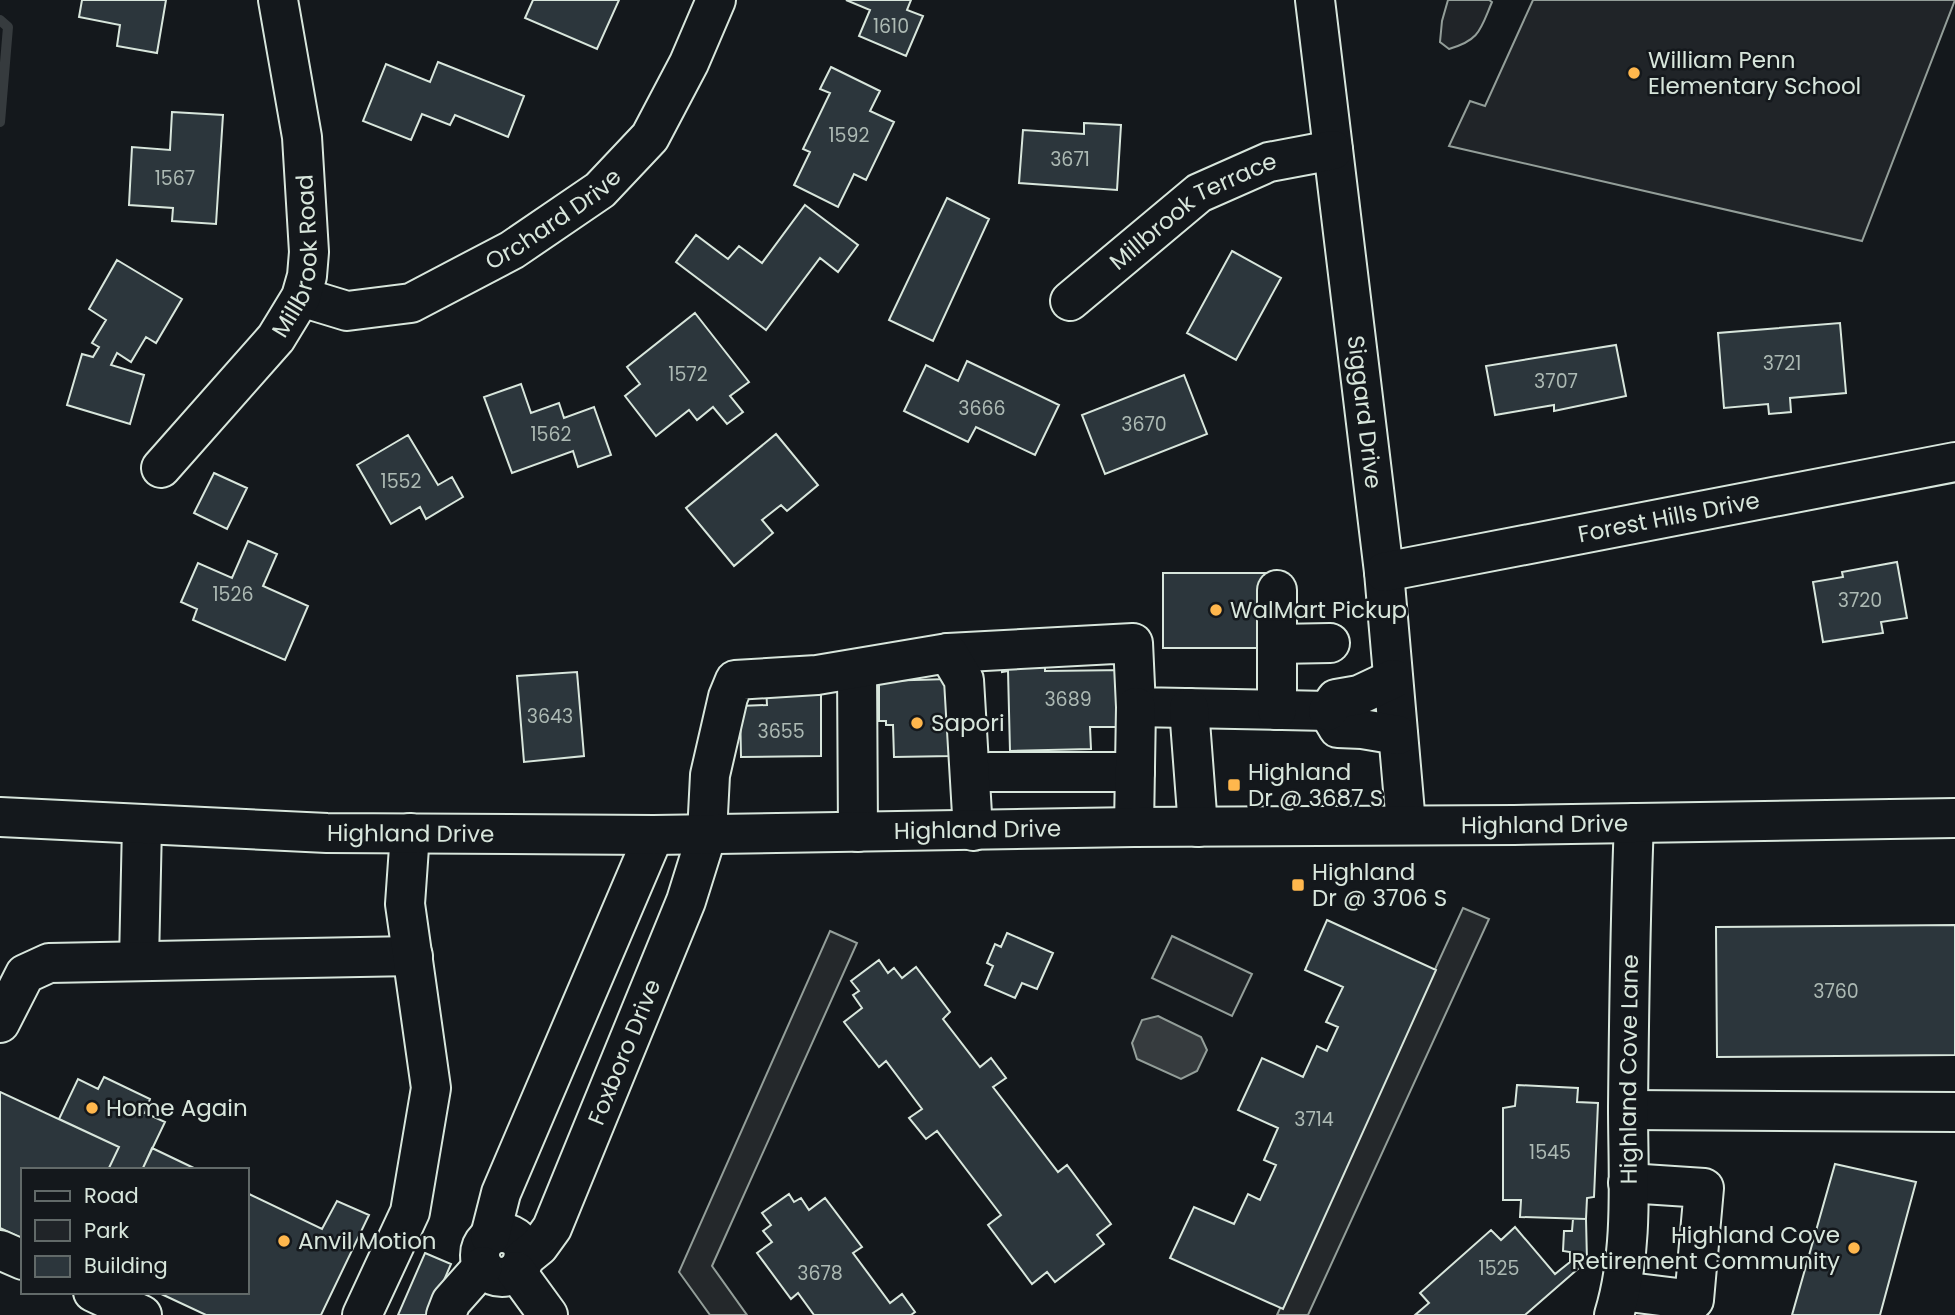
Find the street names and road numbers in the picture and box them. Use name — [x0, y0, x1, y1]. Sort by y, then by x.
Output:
street label: Millbrook Terrace — [1103, 145, 1279, 277]
street label: Orchard Drive — [480, 161, 628, 277]
street label: Millbrook Road — [264, 174, 325, 344]
street label: Siggard Drive — [1340, 334, 1390, 490]
street label: Forest Hills Drive — [1575, 484, 1762, 550]
street label: Highland Drive — [1461, 807, 1628, 841]
street label: Highland Drive — [894, 812, 1061, 847]
street label: Highland Drive — [327, 817, 494, 850]
street label: Highland Cove Lane — [1612, 954, 1646, 1184]
street label: Foxboro Drive — [580, 974, 668, 1130]

